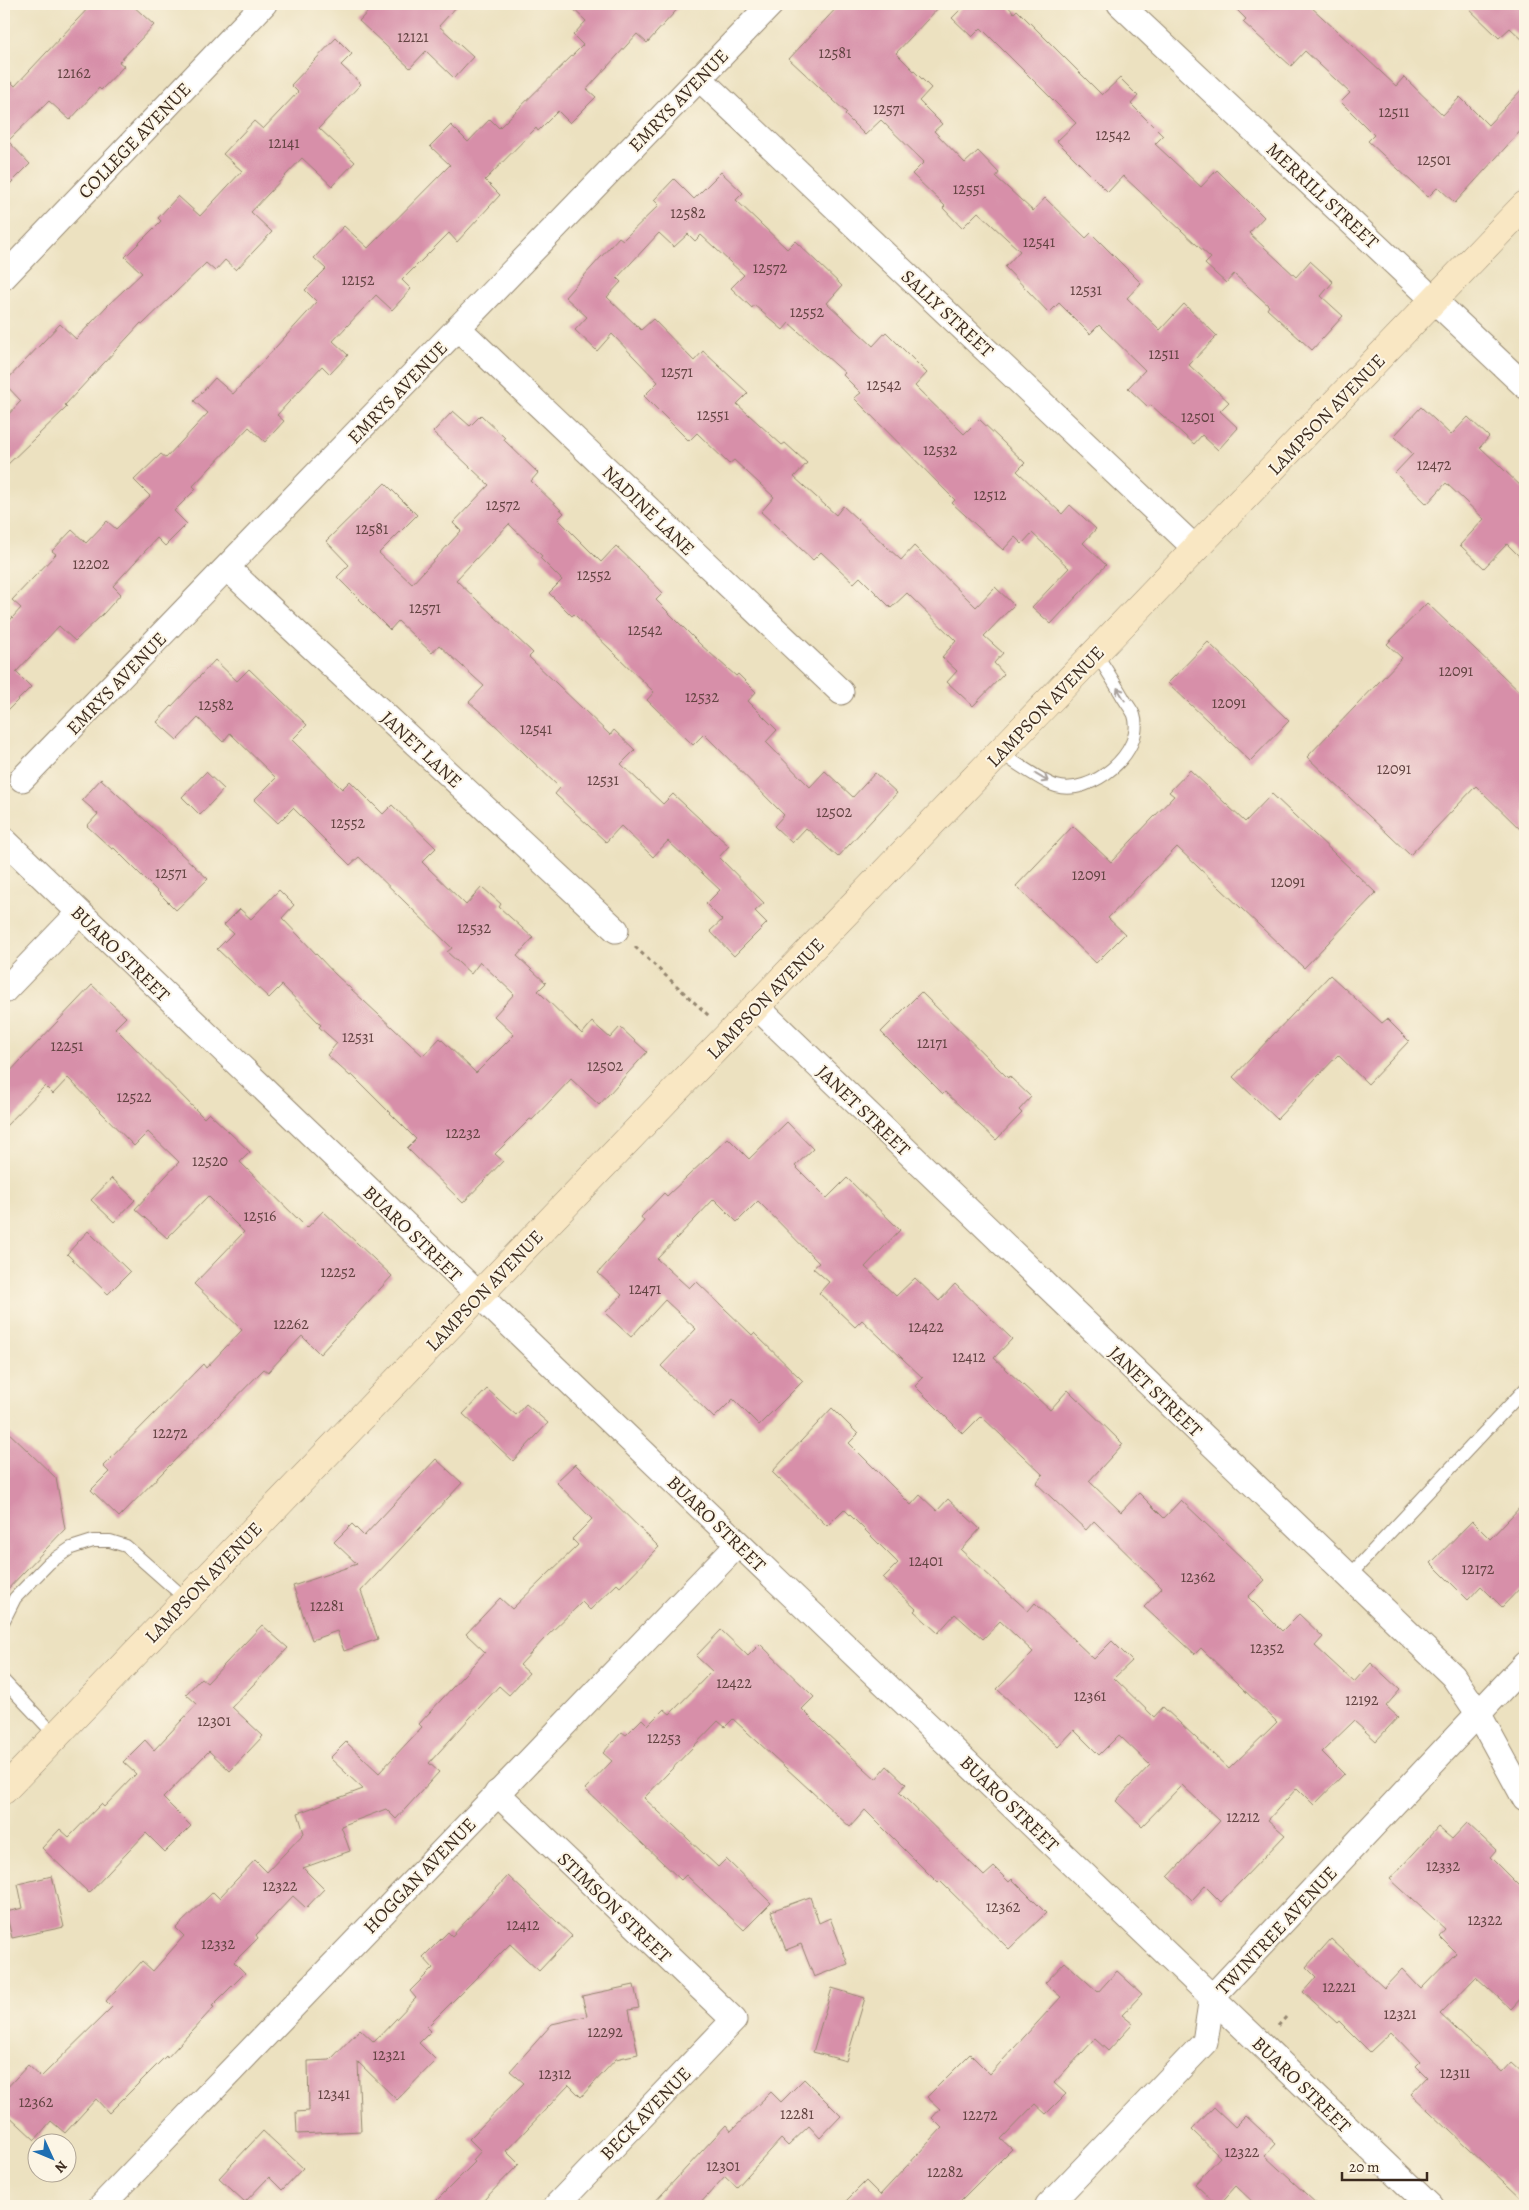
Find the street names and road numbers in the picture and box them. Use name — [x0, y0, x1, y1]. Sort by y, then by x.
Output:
street label: EMRYS AVENUE — [623, 43, 735, 158]
street label: COLLEGE AVENUE — [72, 77, 197, 205]
street label: MERRILL STREET — [1260, 137, 1385, 255]
street label: SALLY STREET — [895, 264, 1000, 364]
street label: EMRYS AVENUE — [342, 335, 454, 450]
street label: LAMPSON AVENUE — [1262, 348, 1391, 481]
street label: NADINE LANE — [596, 460, 700, 562]
street label: EMRYS AVENUE — [61, 626, 173, 741]
street label: LAMPSON AVENUE — [981, 640, 1110, 773]
street label: JANET LANE — [375, 705, 468, 794]
street label: BUARO STREET — [65, 900, 176, 1008]
street label: LAMPSON AVENUE — [701, 932, 830, 1065]
street label: JANET STREET — [811, 1059, 916, 1163]
street label: BUARO STREET — [357, 1180, 468, 1288]
street label: LAMPSON AVENUE — [420, 1224, 549, 1357]
street label: JANET STREET — [1103, 1340, 1208, 1444]
street label: BUARO STREET — [661, 1470, 772, 1578]
street label: LAMPSON AVENUE — [139, 1516, 268, 1649]
street label: BUARO STREET — [954, 1750, 1065, 1858]
street label: HOGGAN AVENUE — [357, 1812, 482, 1940]
street label: STIMSON STREET — [552, 1847, 677, 1969]
street label: TWINTREE AVENUE — [1210, 1861, 1343, 2001]
street label: BUARO STREET — [1246, 2031, 1357, 2139]
street label: BECK AVENUE — [594, 2061, 697, 2166]

